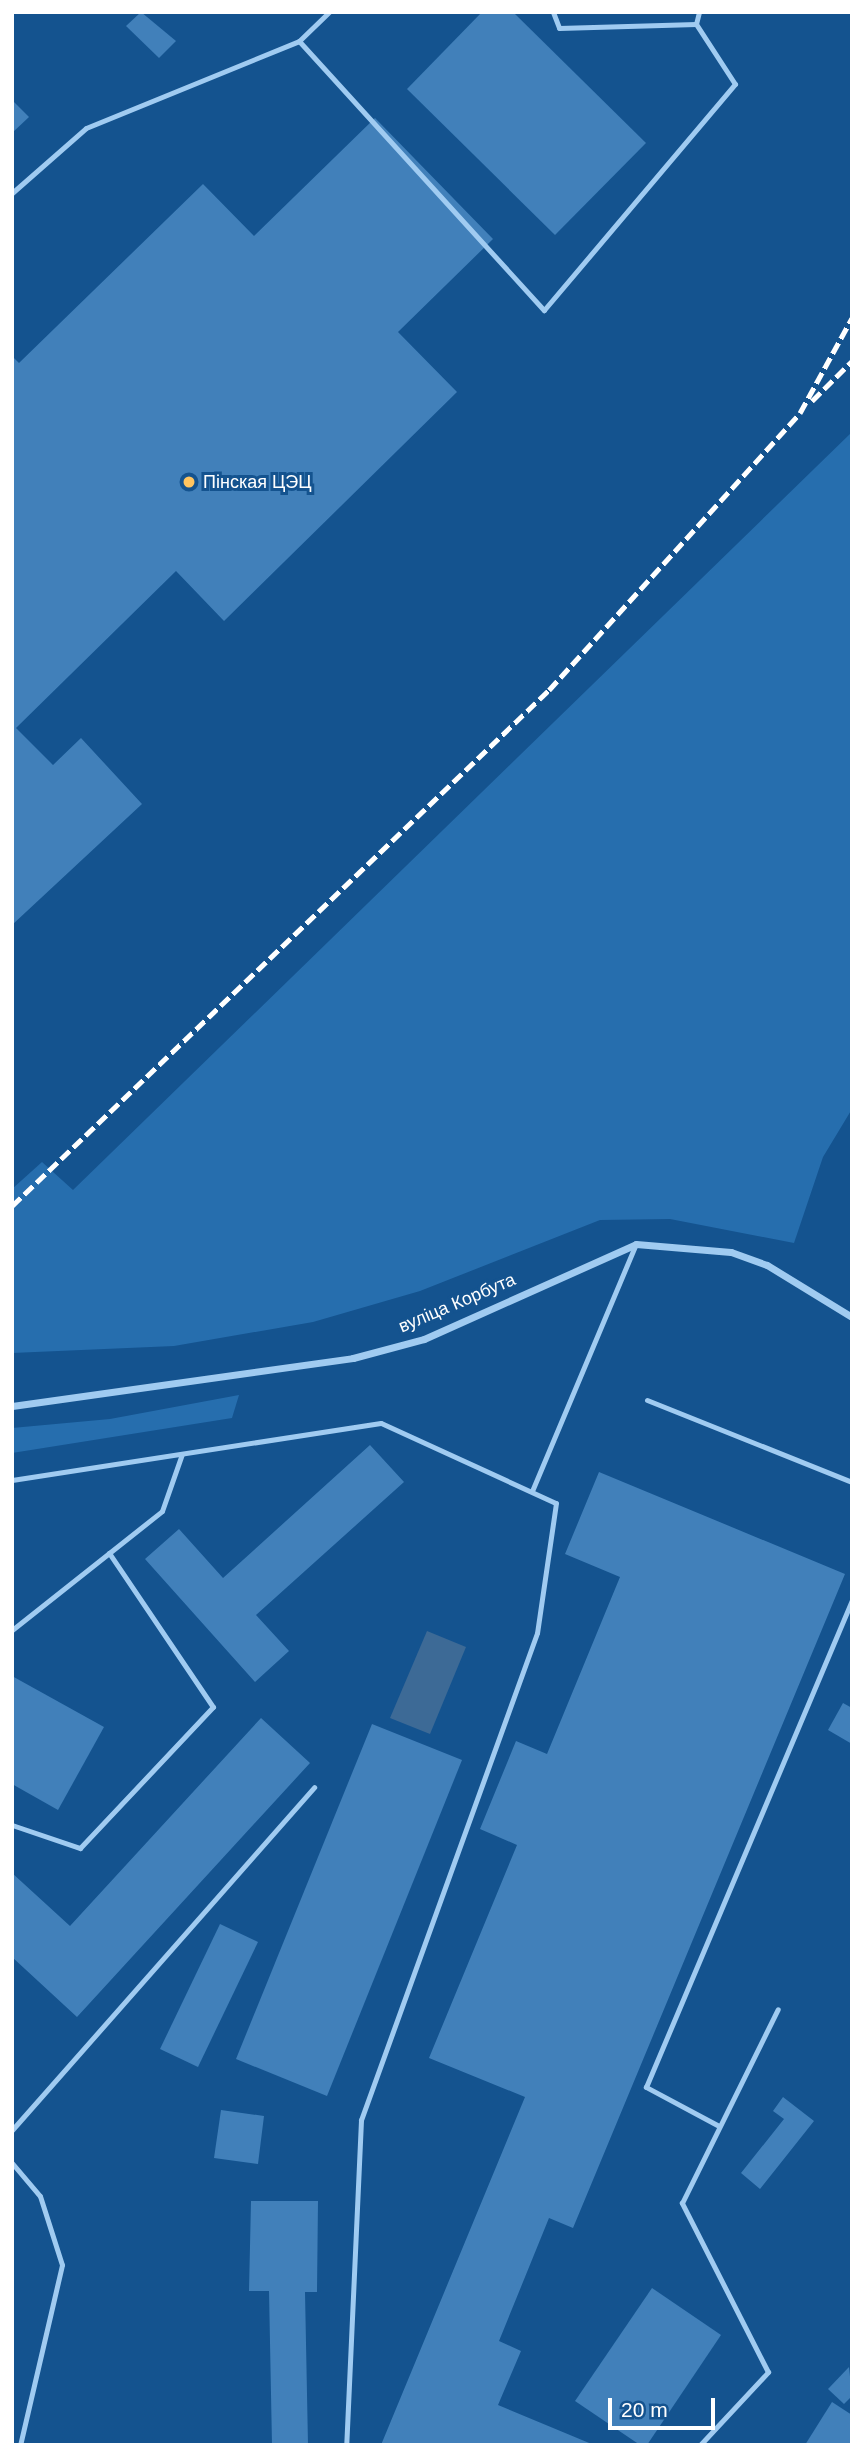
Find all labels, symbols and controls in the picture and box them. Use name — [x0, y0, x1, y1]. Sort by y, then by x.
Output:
place label: Пінская ЦЭЦ — [203, 471, 311, 493]
marker: Пінская ЦЭЦ — [181, 474, 197, 490]
street label: вуліца Корбута — [395, 1269, 519, 1337]
scale bar — [612, 2384, 719, 2428]
text: 20 m — [621, 2398, 668, 2421]

